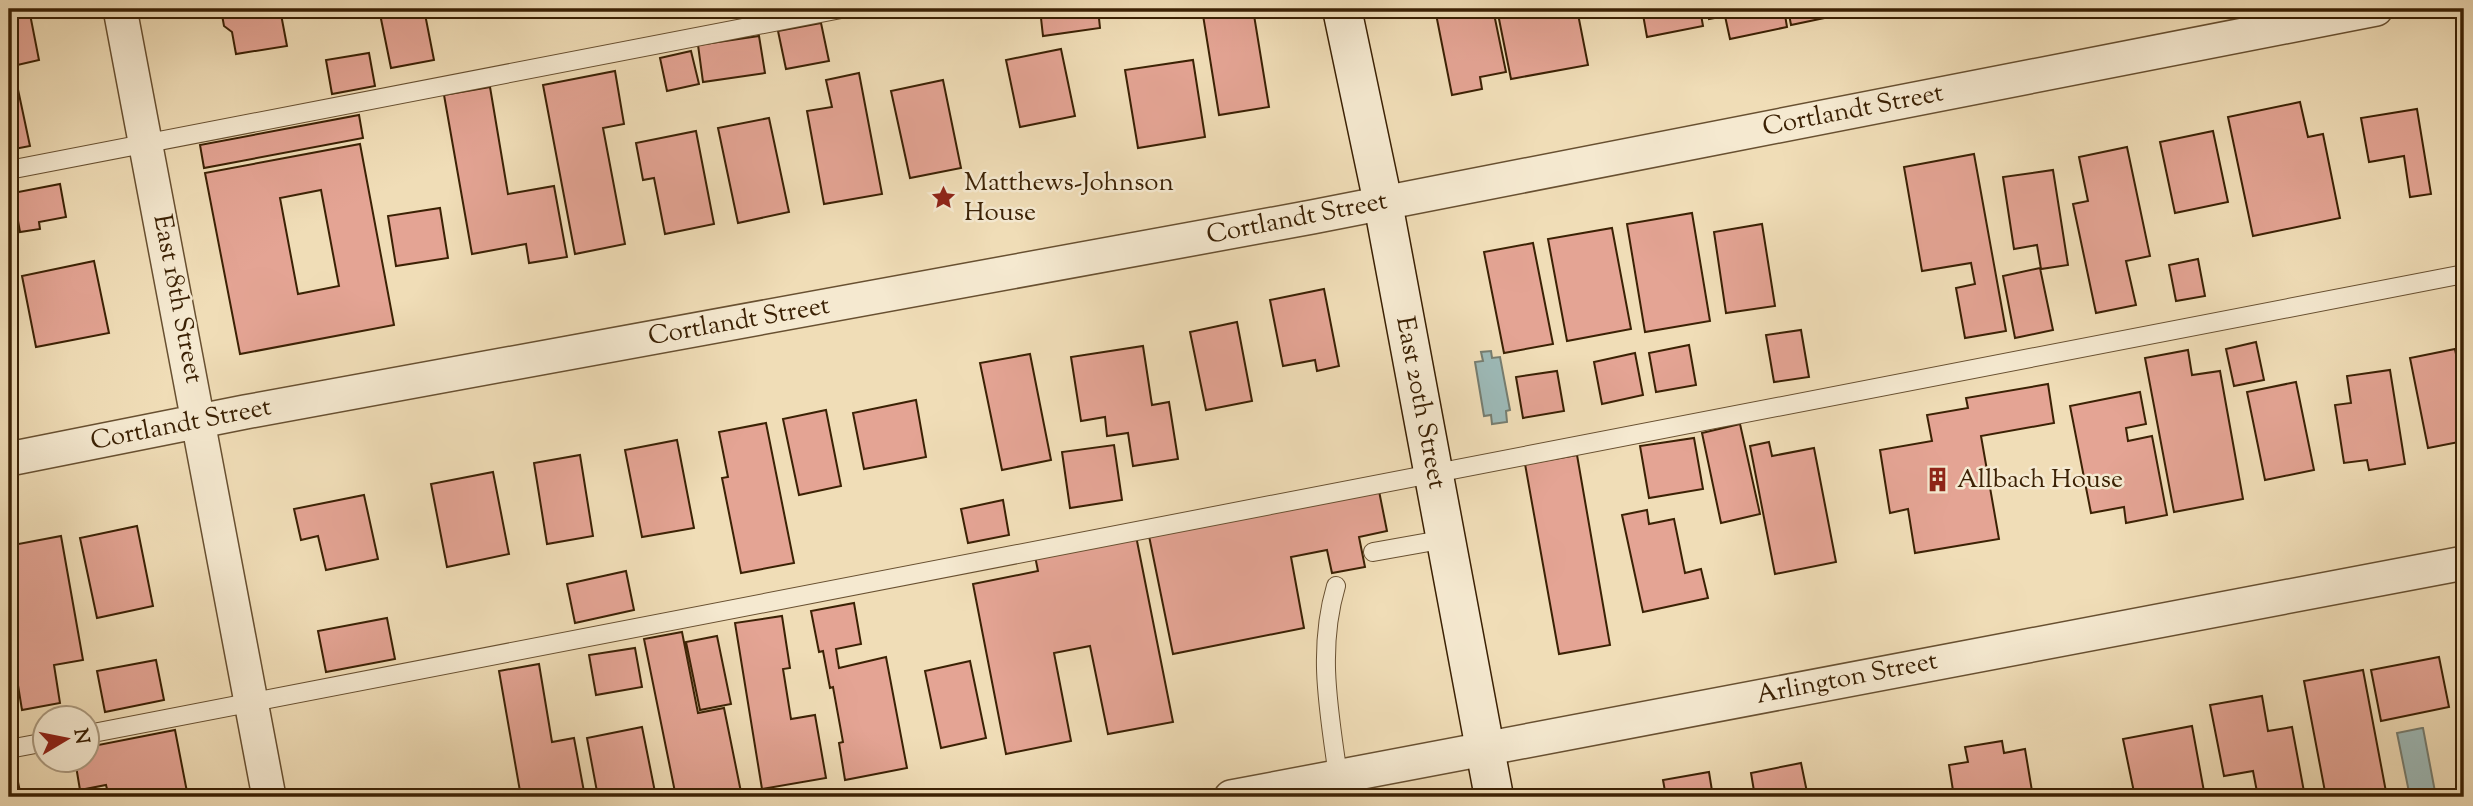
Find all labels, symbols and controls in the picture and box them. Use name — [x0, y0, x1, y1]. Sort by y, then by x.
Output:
street label: Cortlandt Street — [1759, 75, 1947, 147]
place label: Matthews-Johnson House — [964, 165, 1174, 232]
street label: Cortlandt Street — [1203, 183, 1391, 255]
place icon: Matthews-Johnson House — [930, 184, 958, 212]
street label: East 18th Street — [143, 212, 211, 387]
street label: Cortlandt Street — [645, 288, 833, 356]
street label: East 20th Street — [1385, 314, 1455, 492]
street label: Cortlandt Street — [87, 389, 275, 461]
place label: Allbach House — [1957, 462, 2123, 499]
building icon: Allbach House — [1923, 466, 1951, 494]
street label: Arlington Street — [1753, 643, 1941, 715]
north arrow — [32, 704, 102, 774]
text: N — [66, 727, 95, 746]

